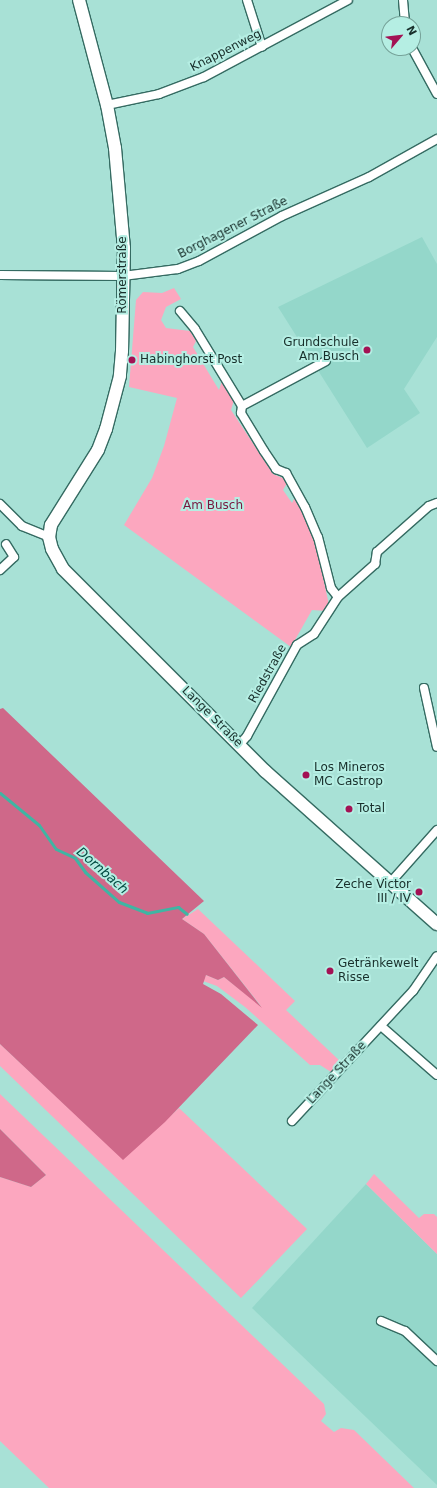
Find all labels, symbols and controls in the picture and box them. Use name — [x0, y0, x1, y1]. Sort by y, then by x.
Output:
north arrow — [381, 16, 421, 56]
text: N — [403, 23, 419, 38]
street label: Knappenweg — [188, 27, 264, 75]
street label: Borghagener Straße — [176, 194, 290, 262]
street label: Römerstraße — [116, 236, 130, 314]
place label: Grundschule Am Busch — [283, 336, 359, 364]
marker: Grundschule Am Busch — [362, 345, 372, 355]
place label: Habinghorst Post — [140, 353, 242, 367]
marker: Habinghorst Post — [127, 355, 137, 365]
park label: Am Busch — [183, 499, 243, 513]
street label: Riedstraße — [246, 642, 290, 706]
street label: Lange Straße — [179, 684, 245, 750]
place label: Los Mineros MC Castrop — [314, 761, 385, 789]
marker: Los Mineros MC Castrop — [301, 770, 311, 780]
place label: Total — [357, 802, 385, 816]
marker: Total — [344, 804, 354, 814]
water label: Dornbach — [73, 844, 131, 898]
place label: Zeche Victor III / IV — [335, 878, 411, 906]
marker: Zeche Victor III / IV — [414, 887, 424, 897]
place label: Getränkewelt Risse — [338, 957, 418, 985]
marker: Getränkewelt Risse — [325, 966, 335, 976]
street label: Lange Straße — [304, 1039, 370, 1107]

